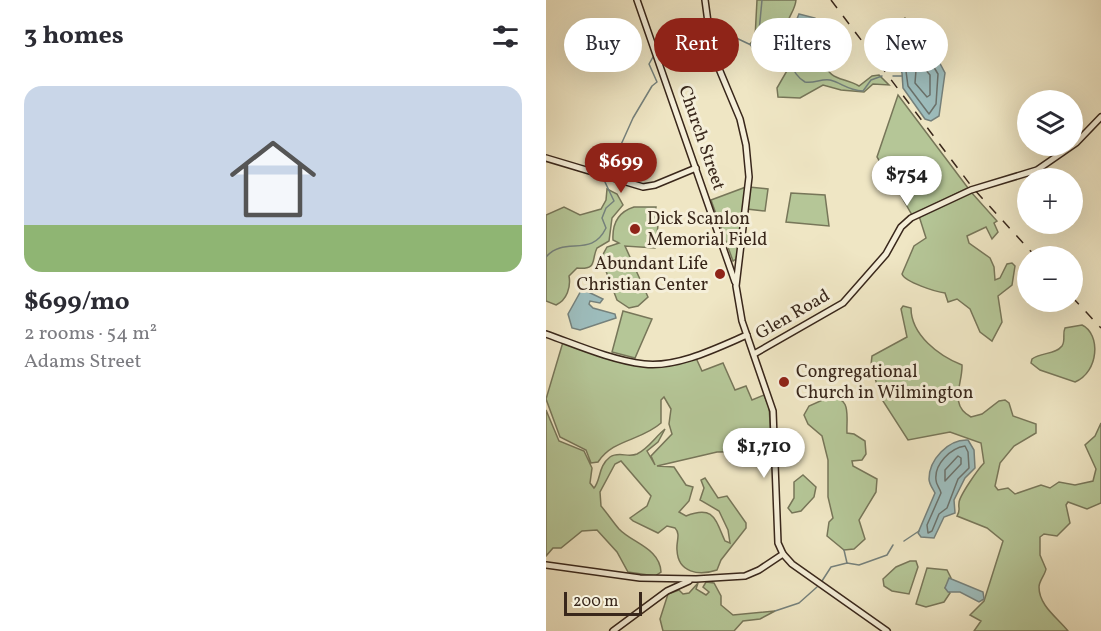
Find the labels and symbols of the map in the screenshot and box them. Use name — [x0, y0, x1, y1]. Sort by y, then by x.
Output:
street label: Church Street — [671, 82, 731, 194]
pin: $699 — [585, 143, 657, 194]
pin: $754 — [871, 156, 943, 207]
place label: Dick Scanlon Memorial Field — [647, 207, 767, 253]
marker: Dick Scanlon Memorial Field — [628, 222, 642, 236]
place label: Abundant Life Christian Center — [577, 252, 708, 298]
marker: Abundant Life Christian Center — [713, 267, 727, 281]
street label: Glen Road — [751, 284, 835, 346]
place label: Congregational Church in Wilmington — [796, 360, 974, 406]
marker: Congregational Church in Wilmington — [777, 375, 791, 389]
pin: $1,710 — [715, 428, 813, 479]
scale bar — [564, 589, 642, 616]

